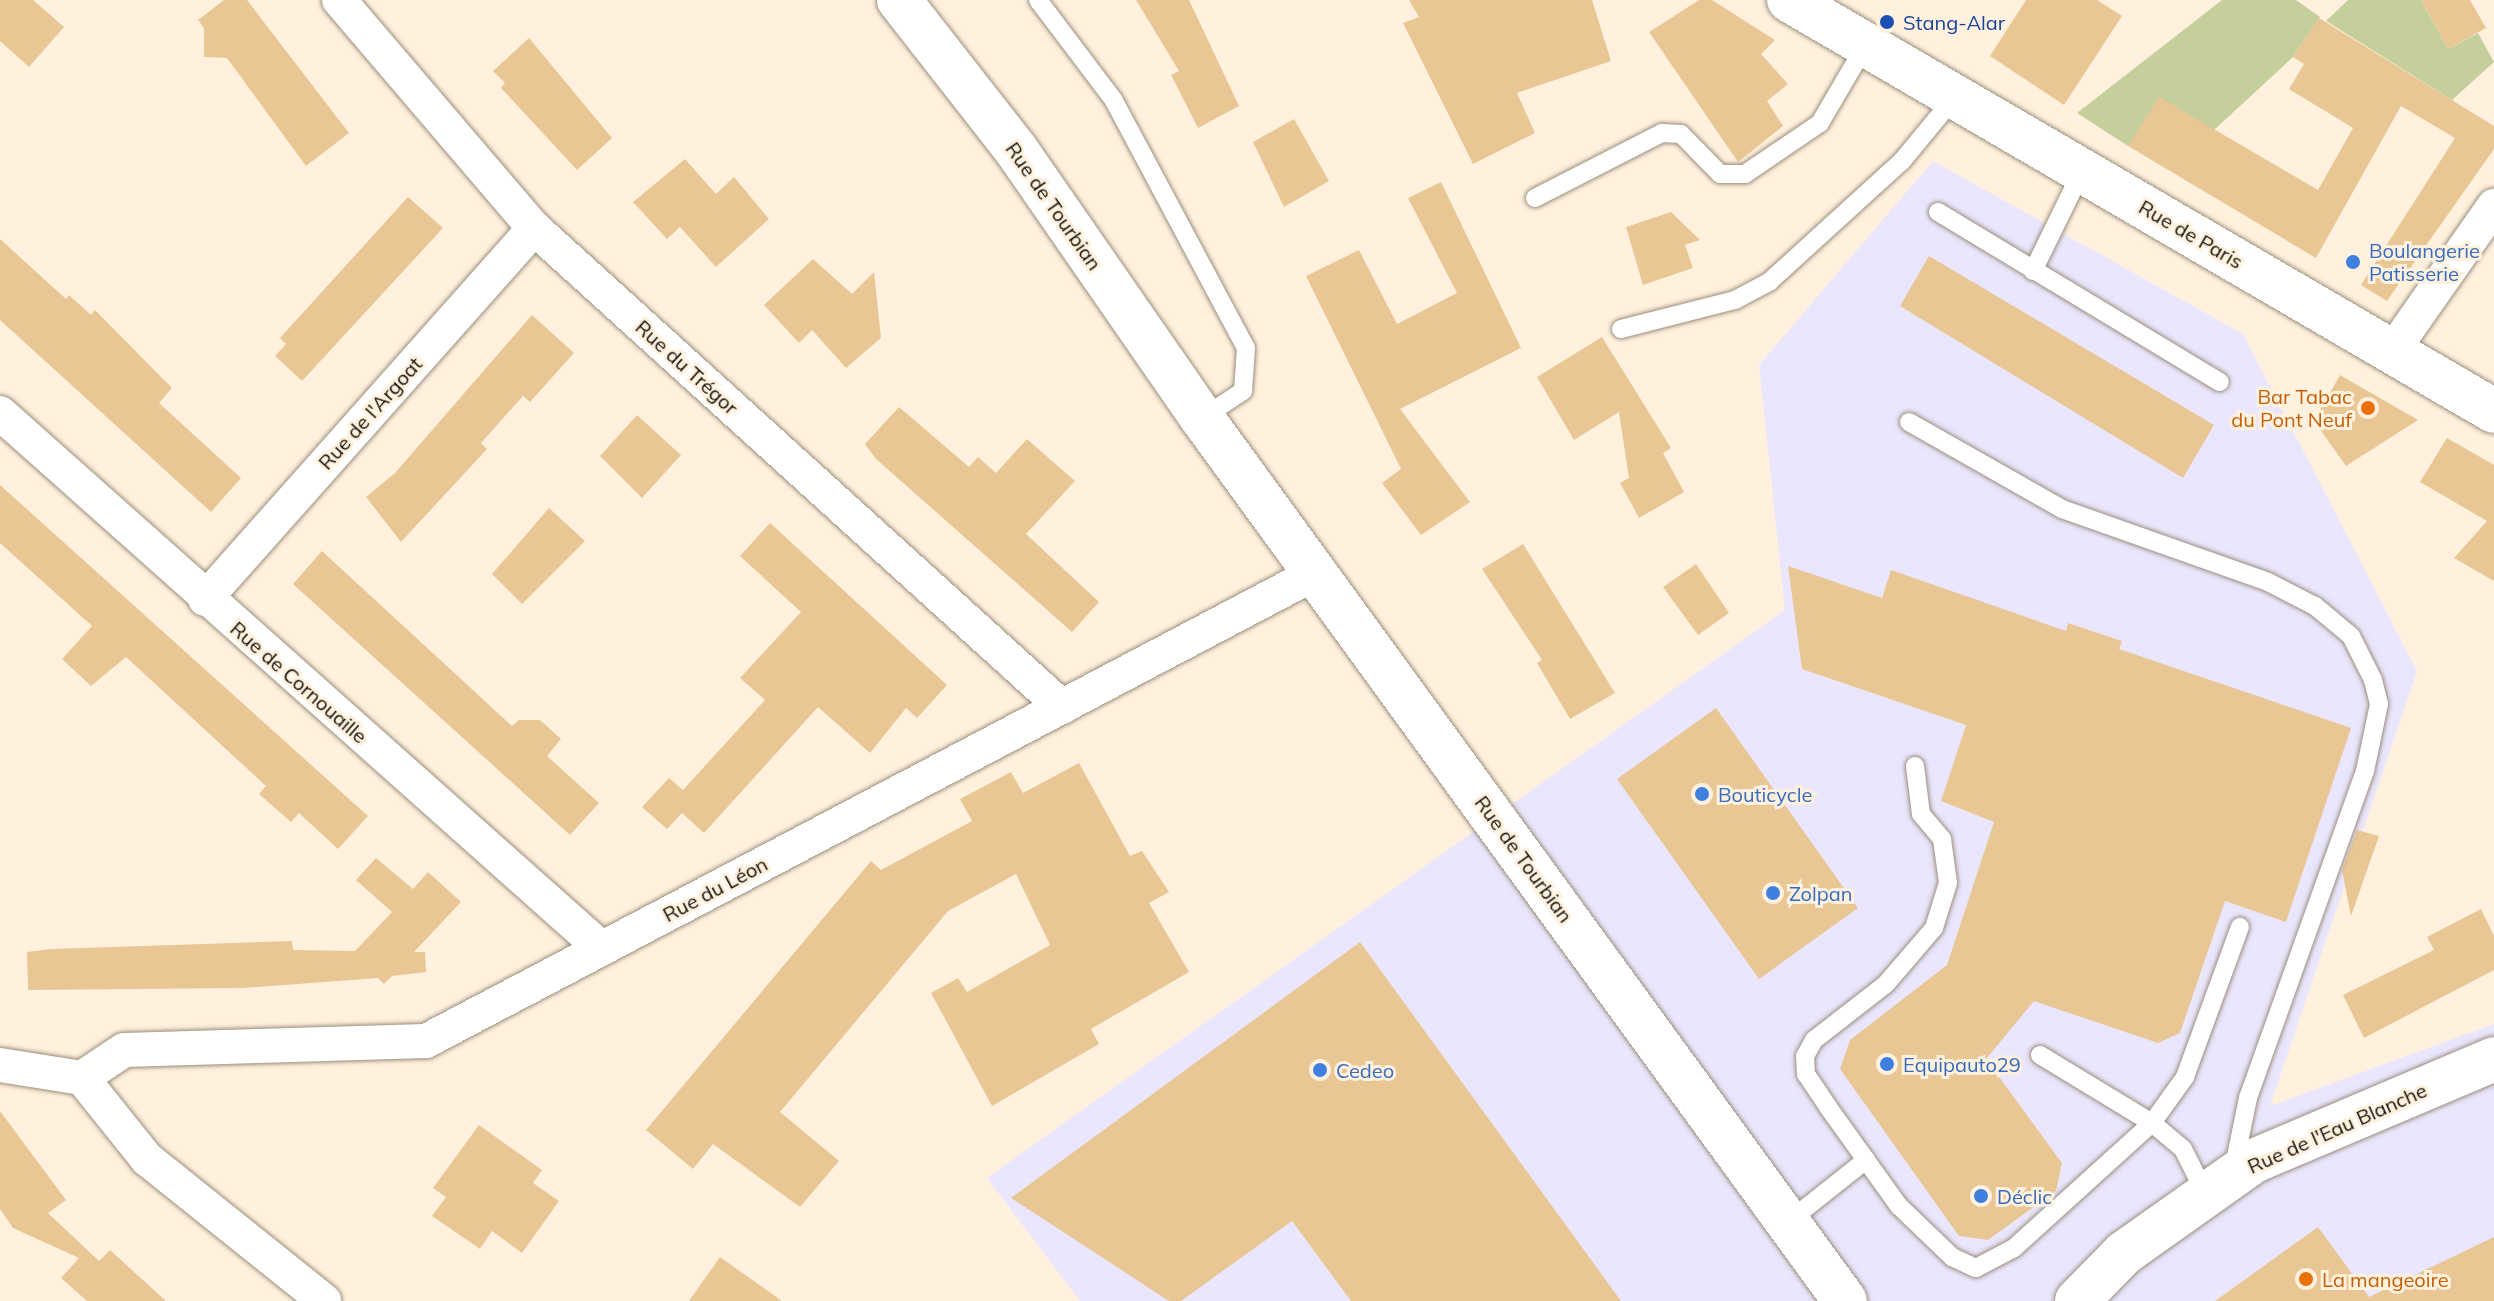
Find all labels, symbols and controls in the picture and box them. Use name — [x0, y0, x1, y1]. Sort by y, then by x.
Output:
place label: Stang-Alar — [1903, 10, 2005, 34]
marker: Stang-Alar — [1878, 13, 1896, 31]
street label: Rue de Tourbian — [1001, 137, 1107, 275]
street label: Rue de Paris — [2135, 195, 2247, 273]
place label: Boulangerie Patisserie — [2369, 238, 2480, 285]
marker: Boulangerie Patisserie — [2344, 253, 2362, 271]
street label: Rue du Trégor — [631, 315, 743, 419]
street label: Rue de l'Argoat — [313, 352, 427, 474]
place label: Bar Tabac du Pont Neuf — [2231, 384, 2352, 431]
marker: Bar Tabac du Pont Neuf — [2359, 399, 2377, 417]
street label: Rue de Cornouaille — [226, 616, 372, 748]
place label: Bouticycle — [1718, 782, 1812, 806]
marker: Bouticycle — [1693, 785, 1711, 803]
street label: Rue de Tourbian — [1470, 791, 1578, 927]
street label: Rue du Léon — [659, 851, 771, 927]
place label: Zolpan — [1789, 881, 1853, 905]
marker: Zolpan — [1764, 884, 1782, 902]
place label: Equipauto29 — [1903, 1052, 2021, 1076]
marker: Equipauto29 — [1878, 1055, 1896, 1073]
place label: Cedeo — [1336, 1058, 1394, 1082]
marker: Cedeo — [1311, 1061, 1329, 1079]
street label: Rue de l'Eau Blanche — [2244, 1078, 2430, 1178]
place label: Déclic — [1997, 1184, 2052, 1208]
marker: Déclic — [1972, 1187, 1990, 1205]
place label: La mangeoire — [2322, 1267, 2449, 1291]
marker: La mangeoire — [2297, 1270, 2315, 1288]

